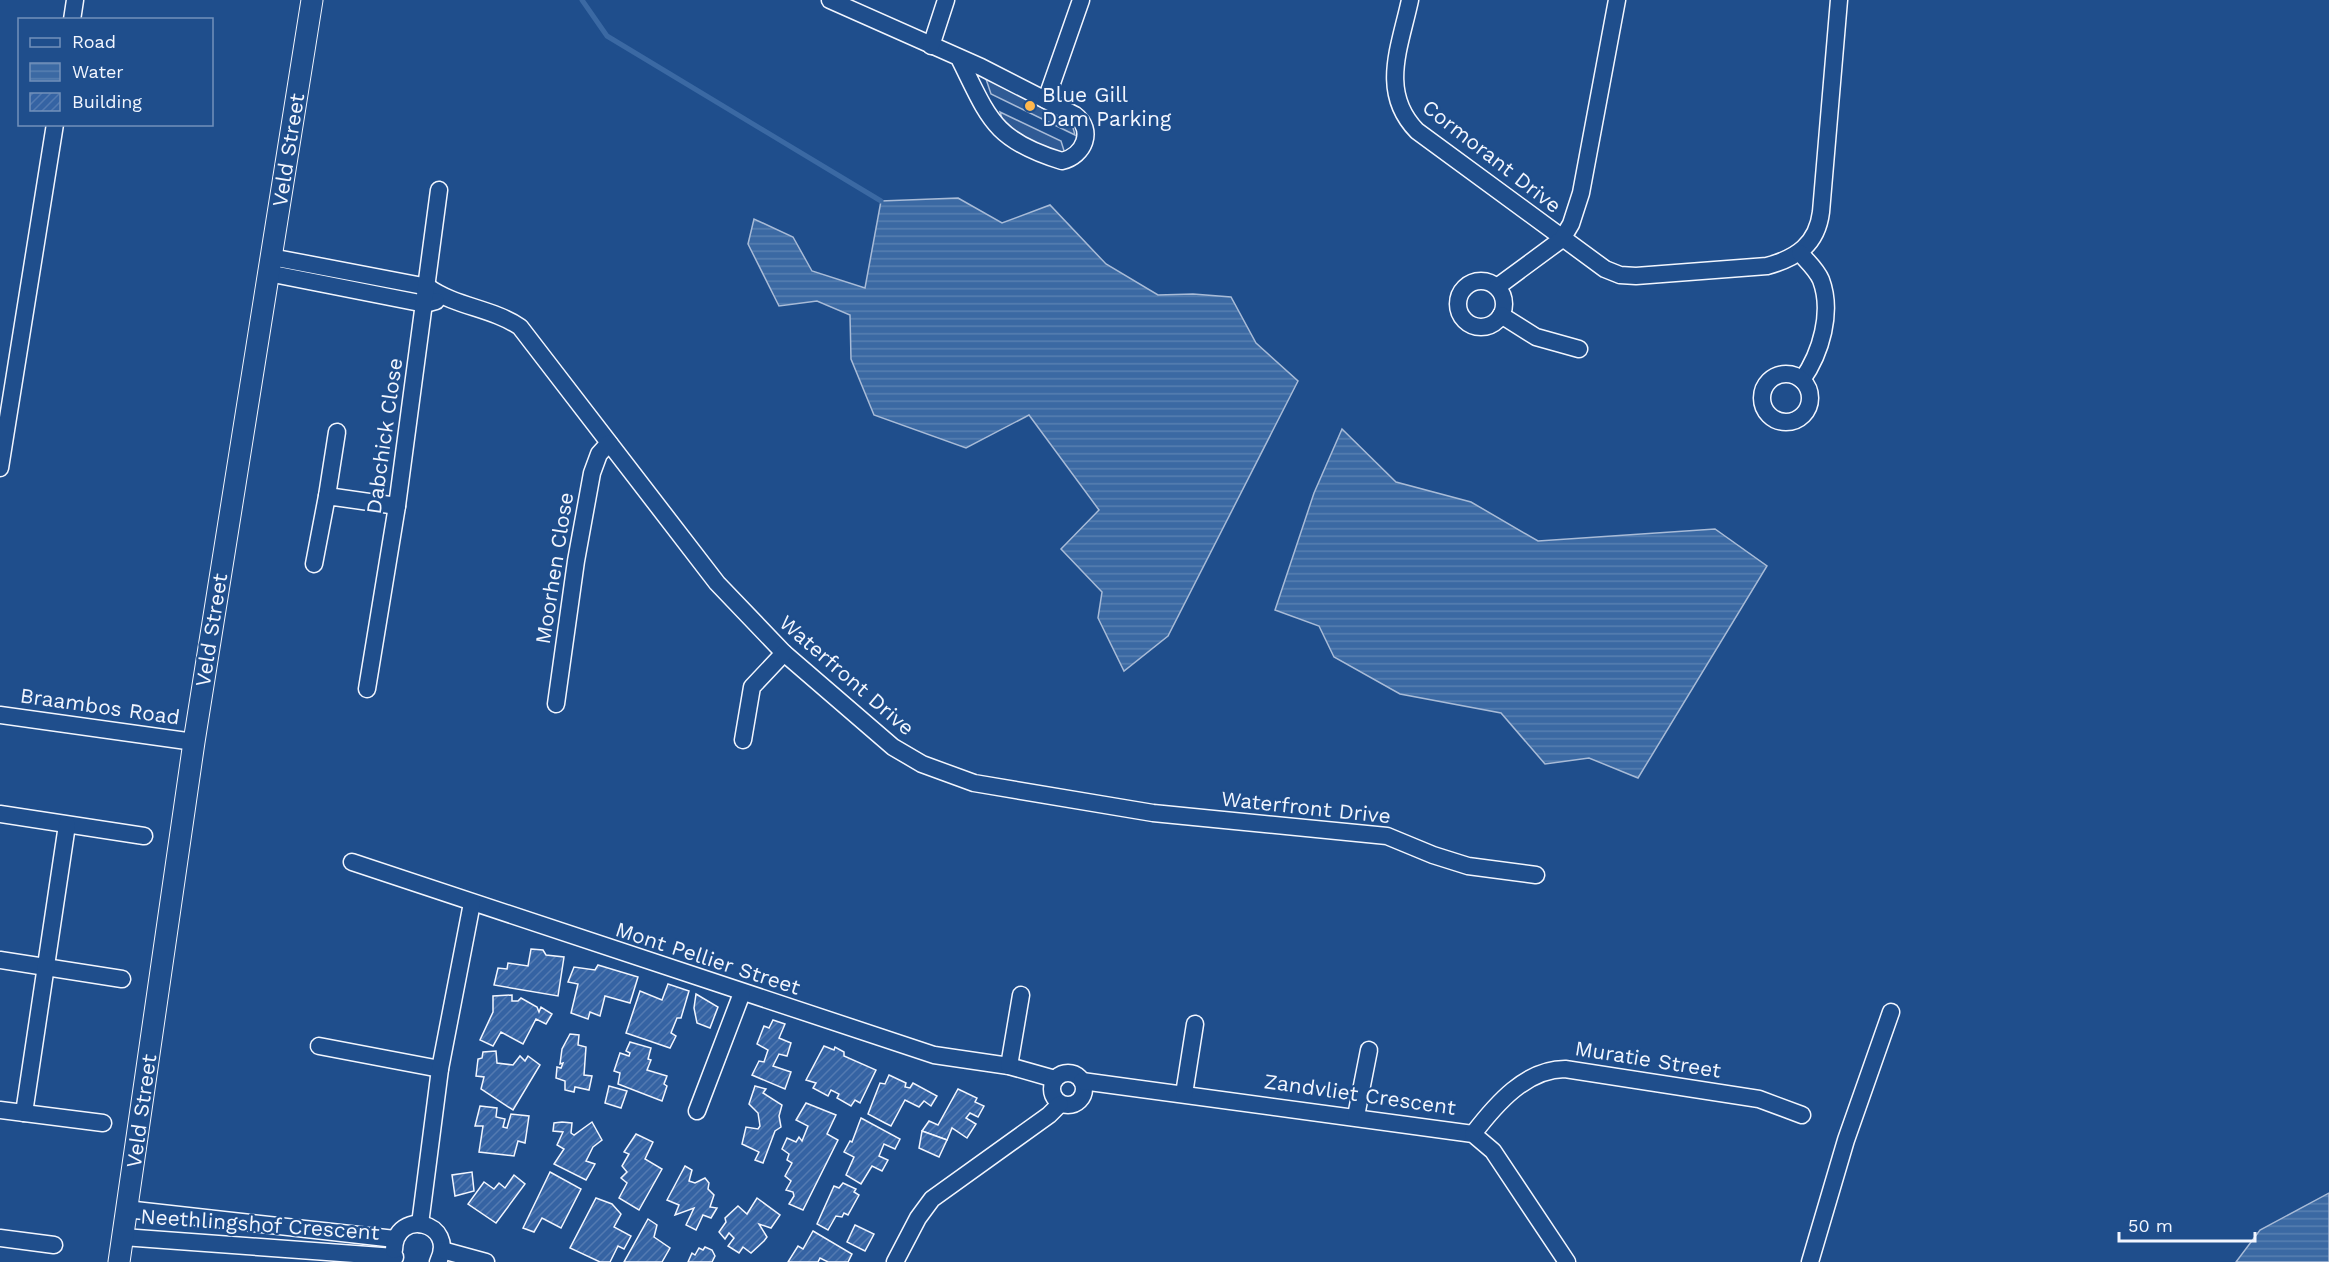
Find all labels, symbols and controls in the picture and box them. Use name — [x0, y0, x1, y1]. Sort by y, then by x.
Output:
legend — [18, 18, 213, 126]
text: Road — [72, 31, 116, 52]
text: Water — [72, 61, 124, 82]
place label: Blue Gill Dam Parking — [1042, 82, 1172, 131]
text: Building — [72, 91, 142, 112]
street label: Veld Street — [267, 91, 309, 209]
street label: Cormorant Drive — [1418, 94, 1566, 218]
marker: Blue Gill Dam Parking — [1023, 99, 1037, 113]
street label: Dabchick Close — [361, 356, 407, 516]
street label: Moorhen Close — [530, 490, 578, 646]
street label: Veld Street — [190, 571, 232, 689]
street label: Waterfront Drive — [774, 610, 920, 740]
street label: Braambos Road — [19, 682, 181, 730]
street label: Waterfront Drive — [1220, 786, 1392, 828]
street label: Mont Pellier Street — [612, 916, 804, 1000]
street label: Muratie Street — [1573, 1035, 1723, 1083]
street label: Veld Street — [121, 1052, 161, 1170]
street label: Zandvliet Crescent — [1263, 1068, 1458, 1120]
street label: Neethlingshof Crescent — [140, 1203, 381, 1245]
scale bar — [2119, 1205, 2256, 1243]
text: 50 m — [2128, 1215, 2173, 1236]

